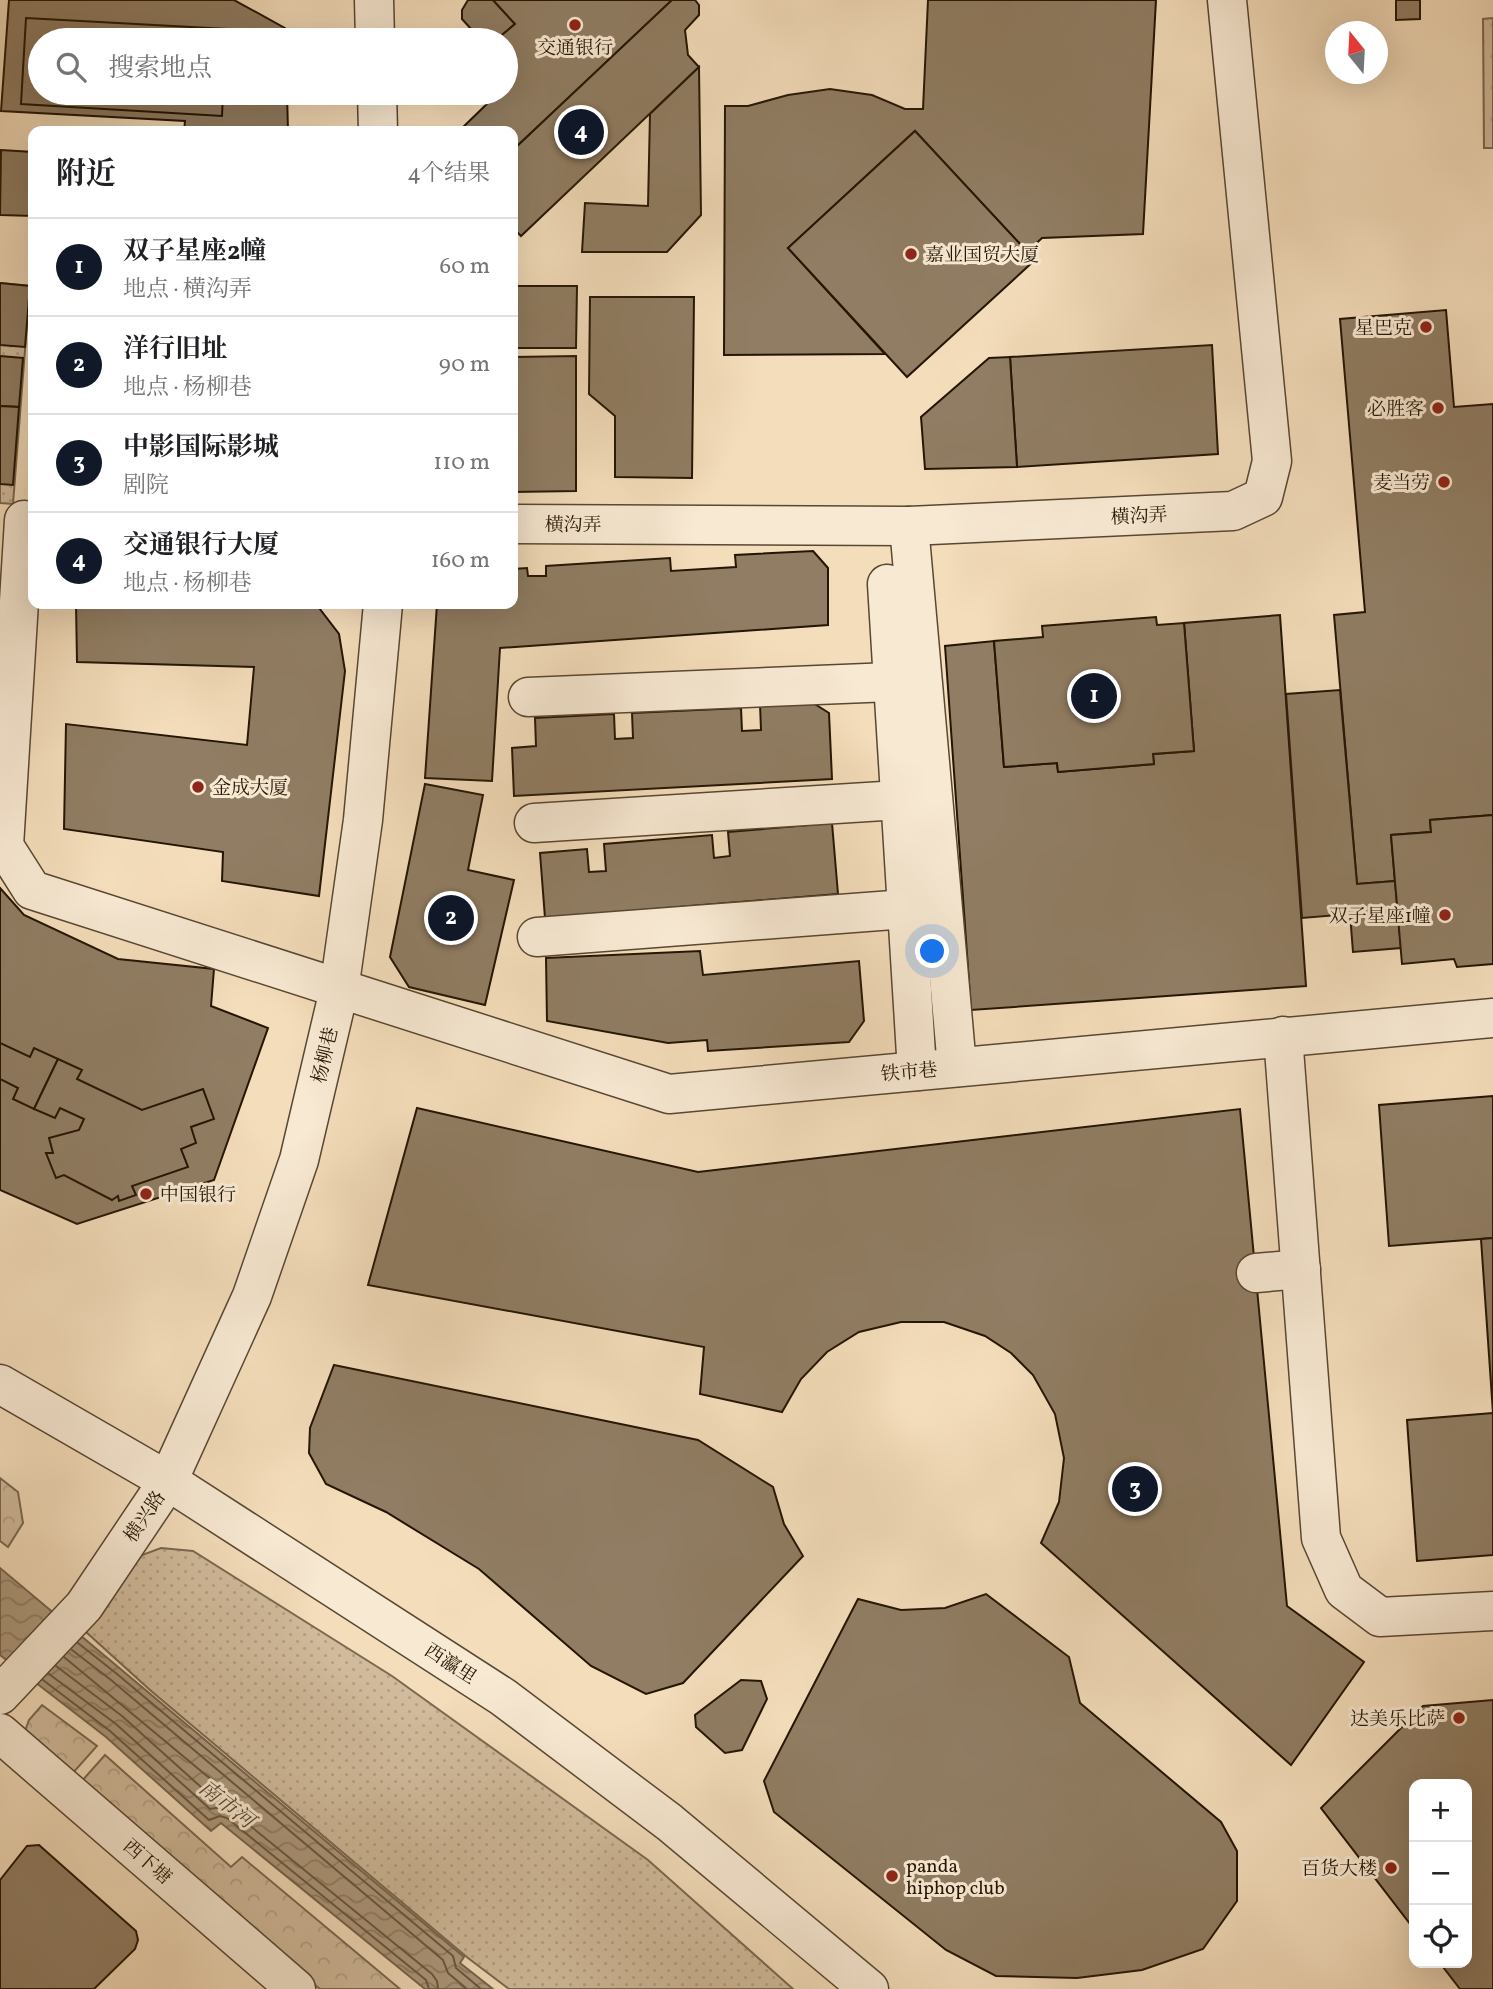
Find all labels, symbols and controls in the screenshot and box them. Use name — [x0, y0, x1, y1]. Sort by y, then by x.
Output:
marker: 交通银行 — [567, 17, 583, 33]
north arrow — [1325, 21, 1388, 84]
search box — [28, 28, 518, 105]
place label: 交通银行 — [537, 36, 613, 62]
icon: search — [52, 48, 90, 86]
text: 搜索地点 — [108, 51, 212, 87]
pin: 4 — [558, 106, 604, 158]
text: 附近 — [56, 154, 116, 196]
text: 4个结果 — [407, 158, 490, 190]
text: 双子星座2幢 — [123, 234, 267, 270]
place label: 嘉业国贸大厦 — [925, 243, 1039, 269]
marker: 嘉业国贸大厦 — [903, 246, 919, 262]
text: 1 — [74, 251, 84, 283]
text: 60 m — [440, 251, 490, 283]
text: 地点 · 横沟弄 — [123, 274, 252, 306]
place label: 星巴克 — [1355, 316, 1412, 342]
marker: 星巴克 — [1418, 319, 1434, 335]
text: 洋行旧址 — [123, 332, 227, 368]
text: 2 — [73, 349, 85, 381]
text: 90 m — [439, 349, 490, 381]
text: 地点 · 杨柳巷 — [123, 372, 252, 404]
place label: 必胜客 — [1367, 397, 1424, 423]
marker: 必胜客 — [1430, 400, 1446, 416]
text: 中影国际影城 — [123, 430, 279, 466]
text: 3 — [73, 447, 85, 479]
text: 110 m — [433, 447, 490, 479]
text: 剧院 — [123, 470, 169, 502]
place label: 麦当劳 — [1373, 471, 1430, 497]
marker: 麦当劳 — [1436, 474, 1452, 490]
street label: 横沟弄 — [1110, 503, 1168, 531]
street label: 横沟弄 — [544, 513, 602, 539]
text: 交通银行大厦 — [123, 528, 279, 564]
text: 4 — [72, 545, 86, 577]
text: 160 m — [431, 545, 490, 577]
text: 地点 · 杨柳巷 — [123, 568, 252, 600]
pin: 1 — [1071, 670, 1117, 722]
place label: 金成大厦 — [212, 776, 288, 802]
marker: 金成大厦 — [190, 779, 206, 795]
pin: 2 — [428, 892, 474, 944]
place label: 双子星座1幢 — [1329, 904, 1431, 930]
marker: 双子星座1幢 — [1437, 907, 1453, 923]
your location — [915, 934, 949, 968]
street label: 杨柳巷 — [307, 1025, 345, 1086]
street label: 铁市巷 — [880, 1058, 939, 1088]
place label: 中国银行 — [160, 1183, 236, 1209]
marker: 中国银行 — [138, 1186, 154, 1202]
pin: 3 — [1112, 1463, 1158, 1515]
street label: 横兴路 — [119, 1486, 172, 1548]
street label: 西瀛里 — [419, 1638, 481, 1691]
place label: 达美乐比萨 — [1350, 1707, 1445, 1733]
marker: 达美乐比萨 — [1451, 1710, 1467, 1726]
water label: 南市河 — [192, 1774, 263, 1838]
map controls — [1409, 1779, 1472, 1968]
button: + — [1409, 1779, 1472, 1842]
street label: 西下塘 — [117, 1834, 177, 1891]
button: − — [1409, 1842, 1472, 1905]
place label: panda hiphop club — [906, 1854, 1005, 1902]
place label: 百货大楼 — [1301, 1857, 1377, 1883]
marker: 百货大楼 — [1383, 1860, 1399, 1876]
marker: panda hiphop club — [884, 1868, 900, 1884]
button: locate — [1409, 1905, 1472, 1968]

